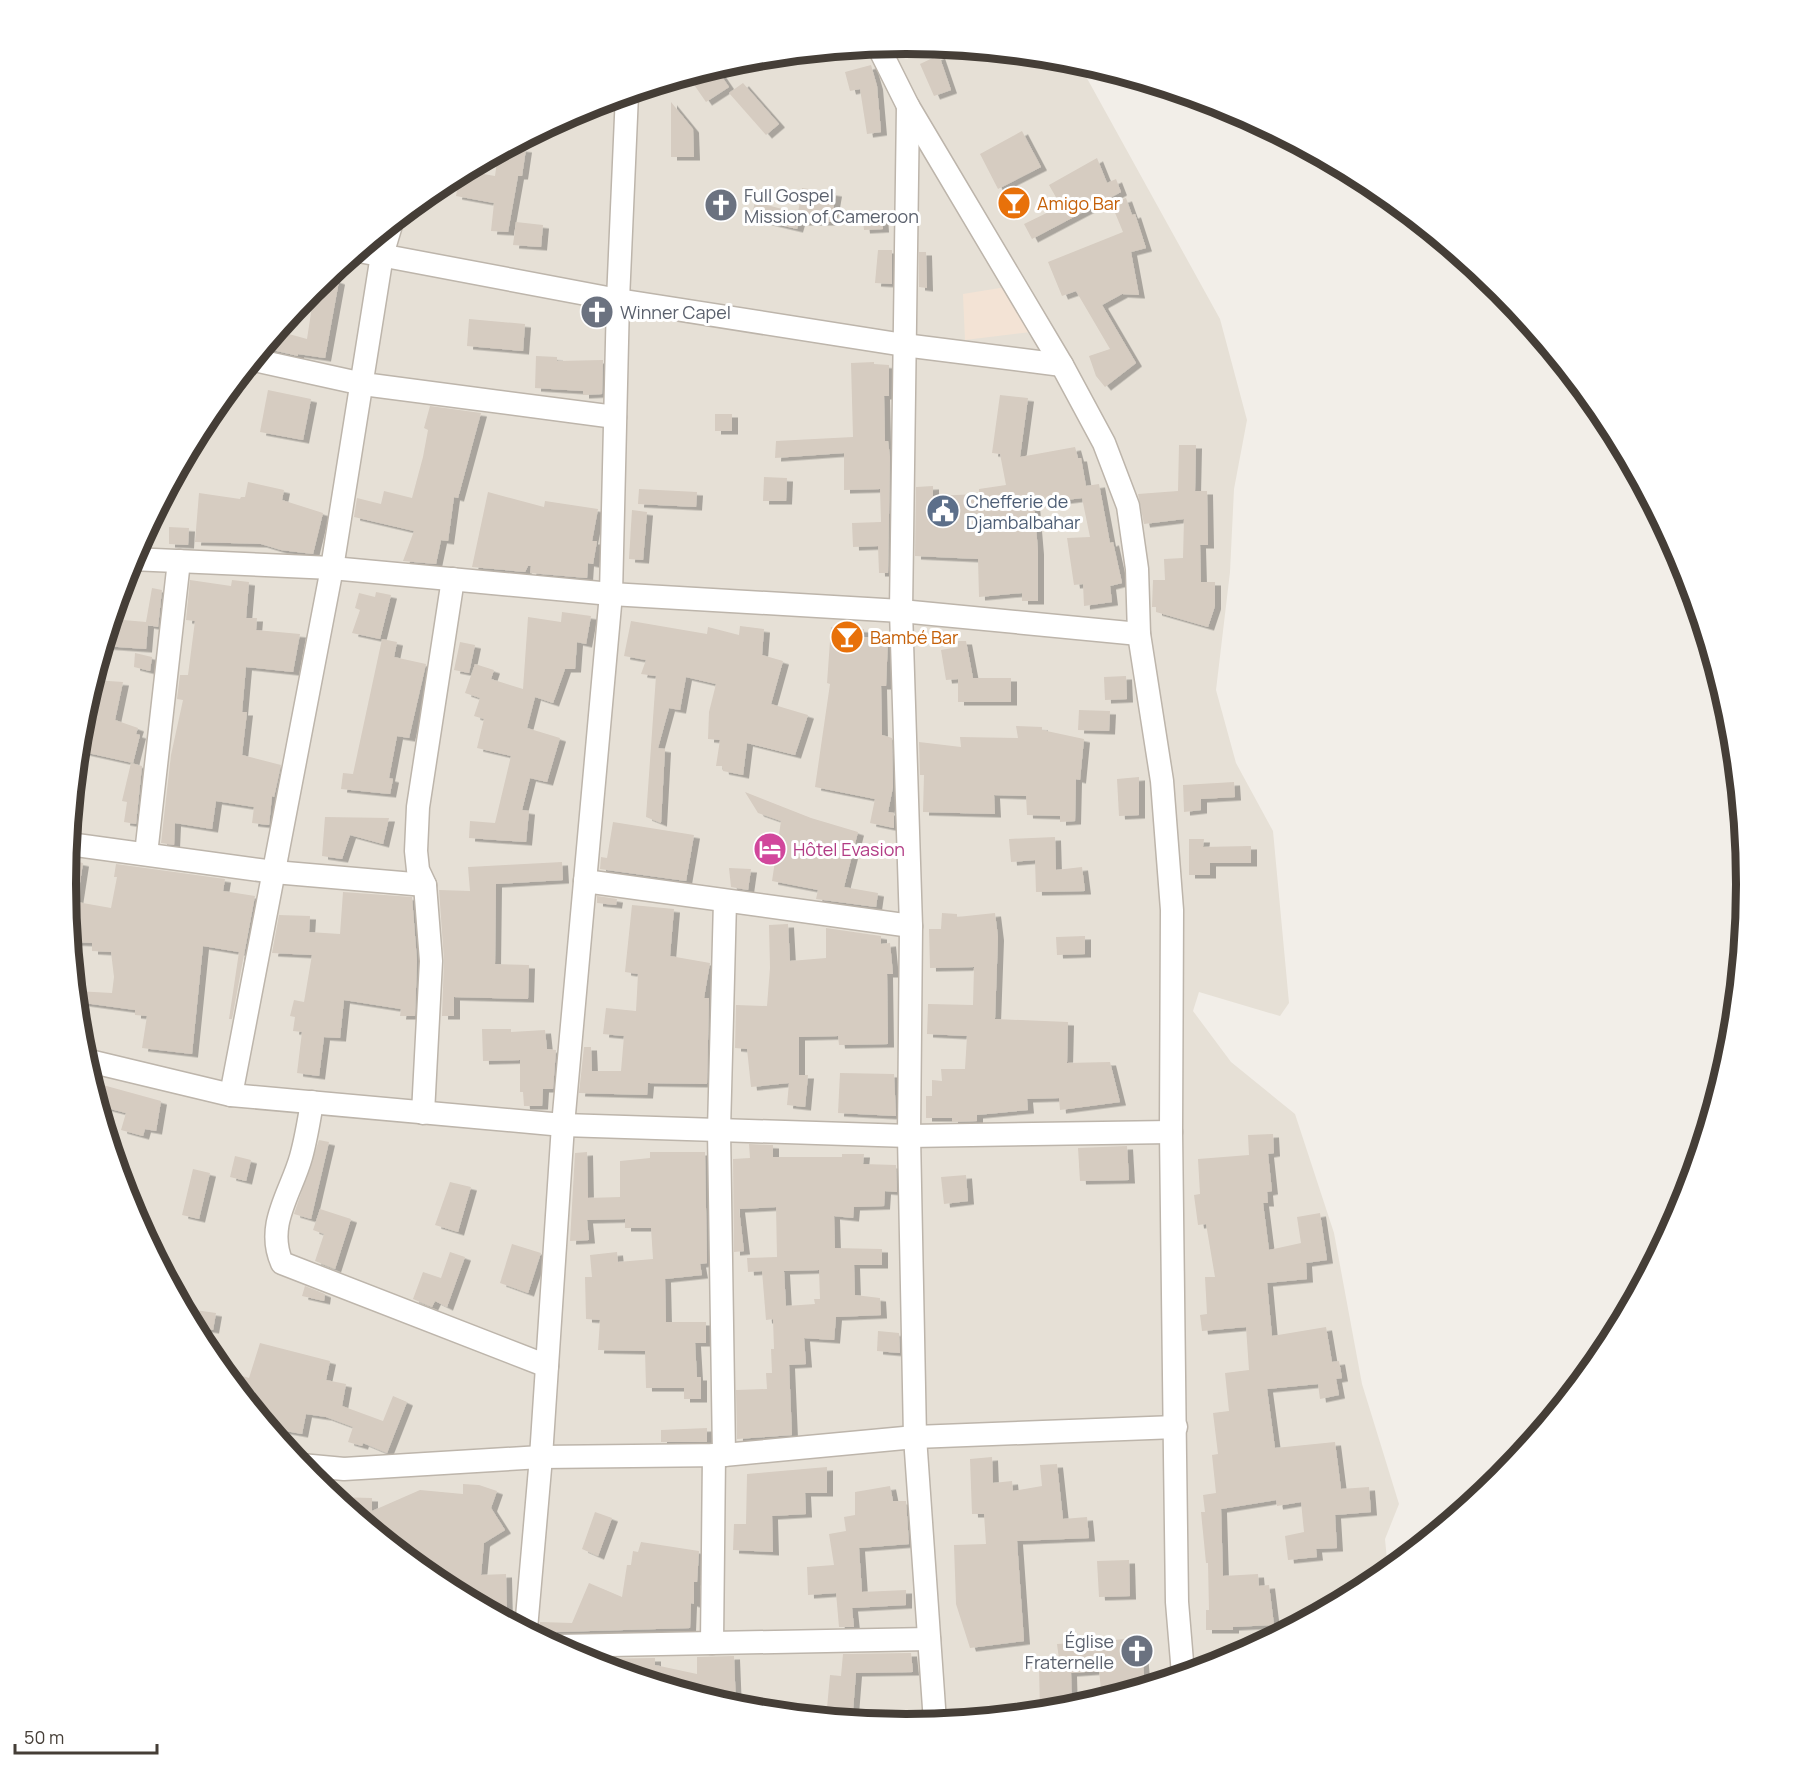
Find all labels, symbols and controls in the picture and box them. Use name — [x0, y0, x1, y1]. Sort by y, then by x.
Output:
place label: Full Gospel Mission of Cameroon — [744, 183, 919, 228]
bar icon: Amigo Bar — [996, 185, 1032, 221]
church icon: Full Gospel Mission of Cameroon — [703, 187, 739, 223]
place label: Amigo Bar — [1037, 191, 1121, 215]
church icon: Winner Capel — [579, 294, 615, 330]
place label: Winner Capel — [620, 300, 731, 324]
place label: Chefferie de Djambalbahar — [966, 489, 1081, 534]
public building icon: Chefferie de Djambalbahar — [925, 493, 961, 529]
bar icon: Bambé Bar — [829, 619, 865, 655]
place label: Bambé Bar — [870, 625, 959, 649]
hotel icon: Hôtel Evasion — [752, 831, 788, 867]
place label: Hôtel Evasion — [793, 837, 905, 861]
place label: Église Fraternelle — [1025, 1629, 1114, 1674]
church icon: Église Fraternelle — [1119, 1633, 1155, 1669]
scale bar — [15, 1717, 158, 1755]
text: 50 m — [24, 1725, 64, 1749]

